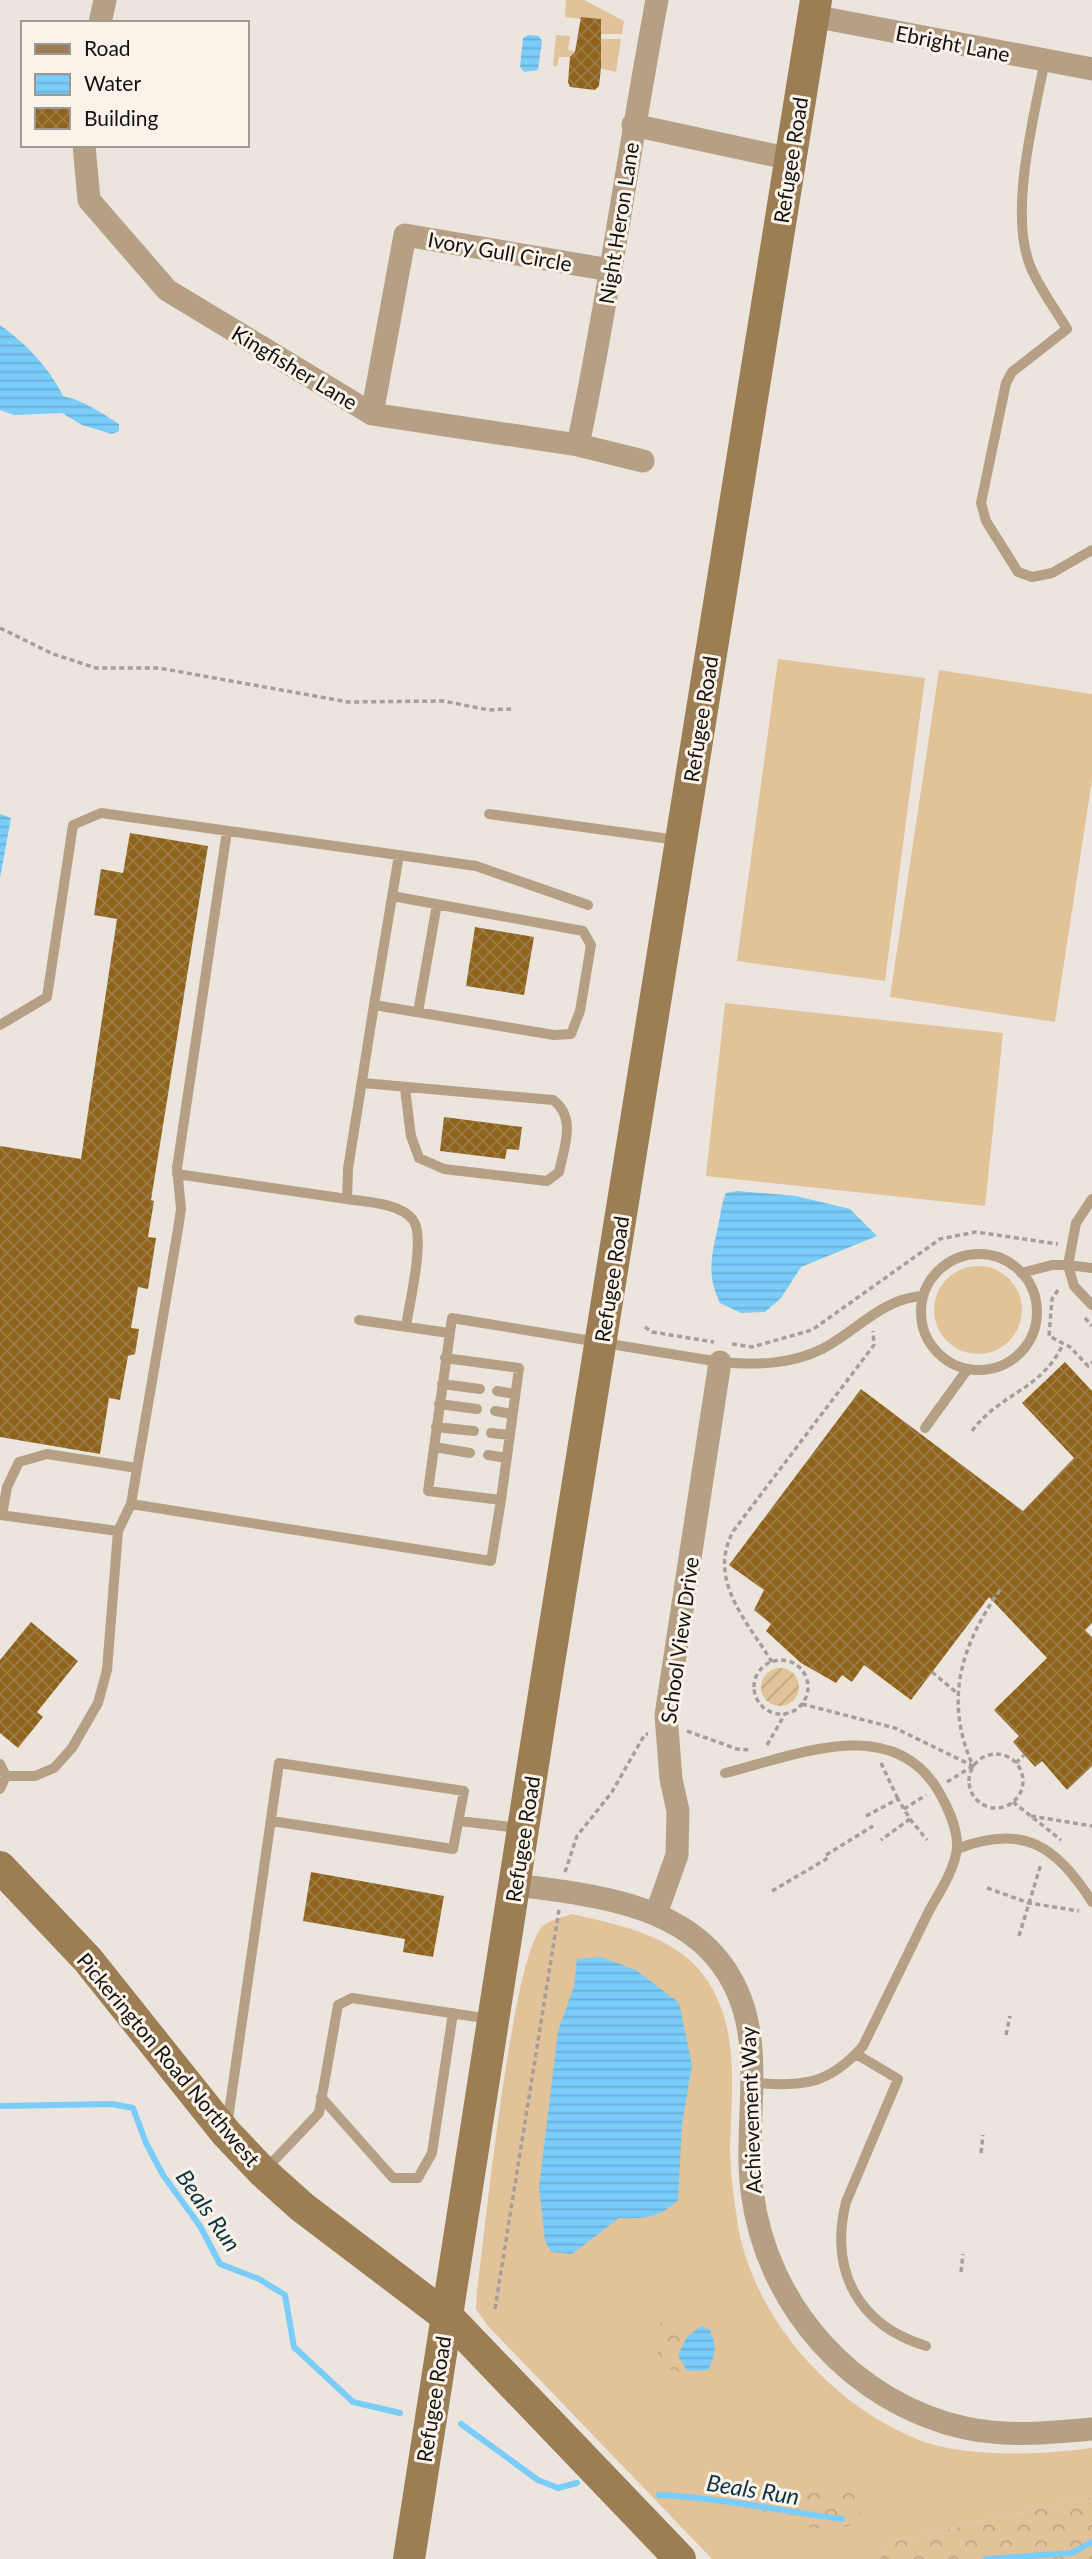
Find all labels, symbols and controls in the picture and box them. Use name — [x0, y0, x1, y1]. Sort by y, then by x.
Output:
street label: Ebright Lane — [894, 20, 1012, 66]
legend — [21, 21, 248, 147]
text: Road — [84, 35, 131, 60]
text: Water — [84, 70, 141, 95]
street label: Refugee Road — [768, 95, 812, 225]
text: Building — [84, 105, 159, 130]
street label: Night Heron Lane — [593, 140, 643, 306]
street label: Ivory Gull Circle — [426, 226, 574, 276]
street label: Kingfisher Lane — [228, 320, 362, 414]
street label: Refugee Road — [678, 654, 722, 784]
street label: Refugee Road — [589, 1214, 633, 1344]
street label: School View Drive — [655, 1555, 703, 1725]
street label: Refugee Road — [500, 1774, 544, 1904]
street label: Pickerington Road Northwest — [72, 1947, 266, 2171]
street label: Achievement Way — [735, 2026, 765, 2194]
water label: Beals Run — [171, 2164, 247, 2256]
street label: Refugee Road — [411, 2334, 455, 2464]
water label: Beals Run — [705, 2468, 801, 2510]

